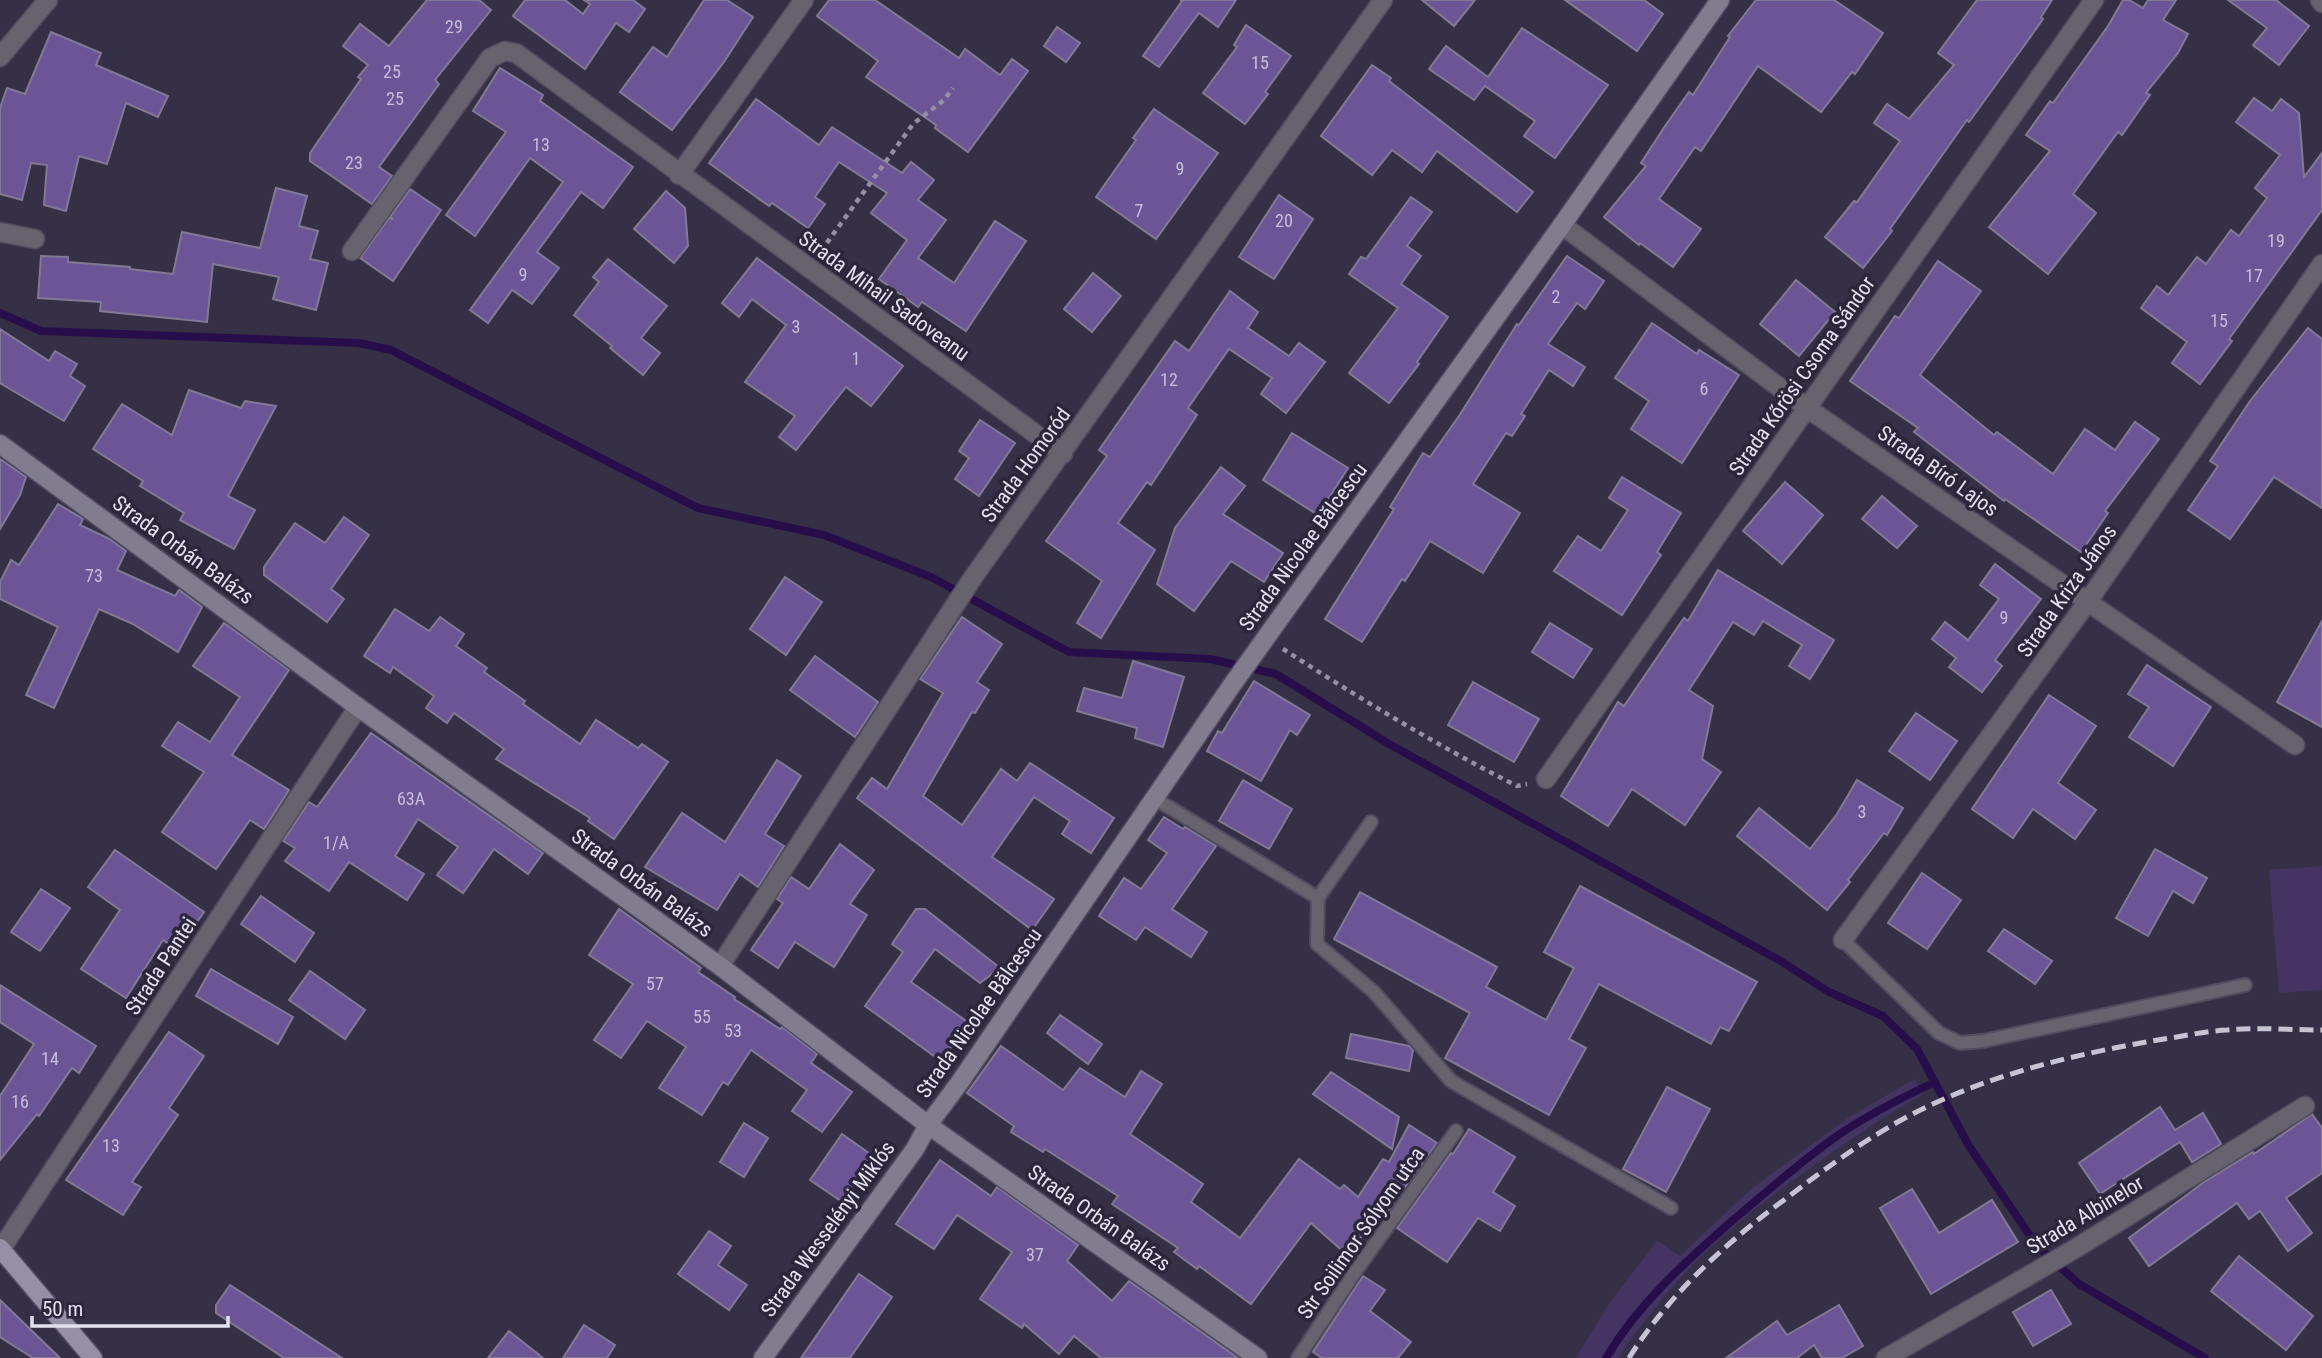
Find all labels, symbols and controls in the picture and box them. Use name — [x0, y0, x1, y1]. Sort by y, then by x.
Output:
house number: 29 — [445, 16, 463, 37]
house number: 15 — [1251, 52, 1269, 73]
house number: 25 — [383, 61, 401, 82]
house number: 25 — [386, 88, 404, 109]
house number: 13 — [532, 134, 550, 155]
house number: 23 — [345, 152, 363, 173]
house number: 9 — [1176, 158, 1184, 179]
house number: 7 — [1135, 200, 1144, 221]
house number: 20 — [1275, 210, 1293, 231]
street label: Strada Mihail Sadoveanu — [794, 226, 974, 366]
house number: 19 — [2267, 230, 2285, 251]
house number: 9 — [519, 264, 527, 285]
house number: 17 — [2245, 265, 2263, 286]
street label: Strada Kőrösi Csoma Sándor — [1724, 272, 1880, 480]
house number: 2 — [1552, 286, 1561, 307]
house number: 15 — [2210, 310, 2228, 331]
house number: 3 — [792, 316, 800, 337]
house number: 1 — [852, 348, 860, 369]
house number: 12 — [1160, 369, 1178, 390]
house number: 6 — [1700, 378, 1708, 399]
street label: Strada Homoród — [976, 403, 1076, 527]
street label: Strada Bíró Lajos — [1873, 421, 2003, 521]
street label: Strada Nicolae Bălcescu — [1234, 458, 1372, 636]
street label: Strada Orbán Balázs — [108, 491, 258, 609]
street label: Strada Kriza János — [2013, 520, 2121, 662]
house number: 73 — [85, 565, 103, 586]
house number: 9 — [2000, 607, 2008, 628]
house number: 63A — [397, 788, 426, 809]
house number: 3 — [1858, 801, 1866, 822]
street label: Strada Orbán Balázs — [567, 824, 717, 942]
house number: 1/A — [323, 832, 350, 853]
street label: Strada Pantei — [121, 913, 201, 1019]
street label: Strada Nicolae Bălcescu — [911, 924, 1047, 1102]
house number: 57 — [646, 973, 664, 994]
house number: 55 — [693, 1006, 711, 1027]
house number: 53 — [724, 1020, 742, 1041]
house number: 14 — [41, 1048, 59, 1069]
house number: 16 — [11, 1091, 29, 1112]
house number: 13 — [102, 1135, 120, 1156]
street label: Strada Wesselényi Miklós — [756, 1136, 900, 1322]
street label: Str Soilimor Sólyom utca — [1293, 1143, 1429, 1323]
street label: Strada Orbán Balázs — [1023, 1160, 1175, 1276]
street label: Strada Albinelor — [2022, 1171, 2148, 1259]
house number: 37 — [1026, 1244, 1044, 1265]
scale bar — [32, 1284, 228, 1328]
text: 50 m — [42, 1297, 83, 1321]

